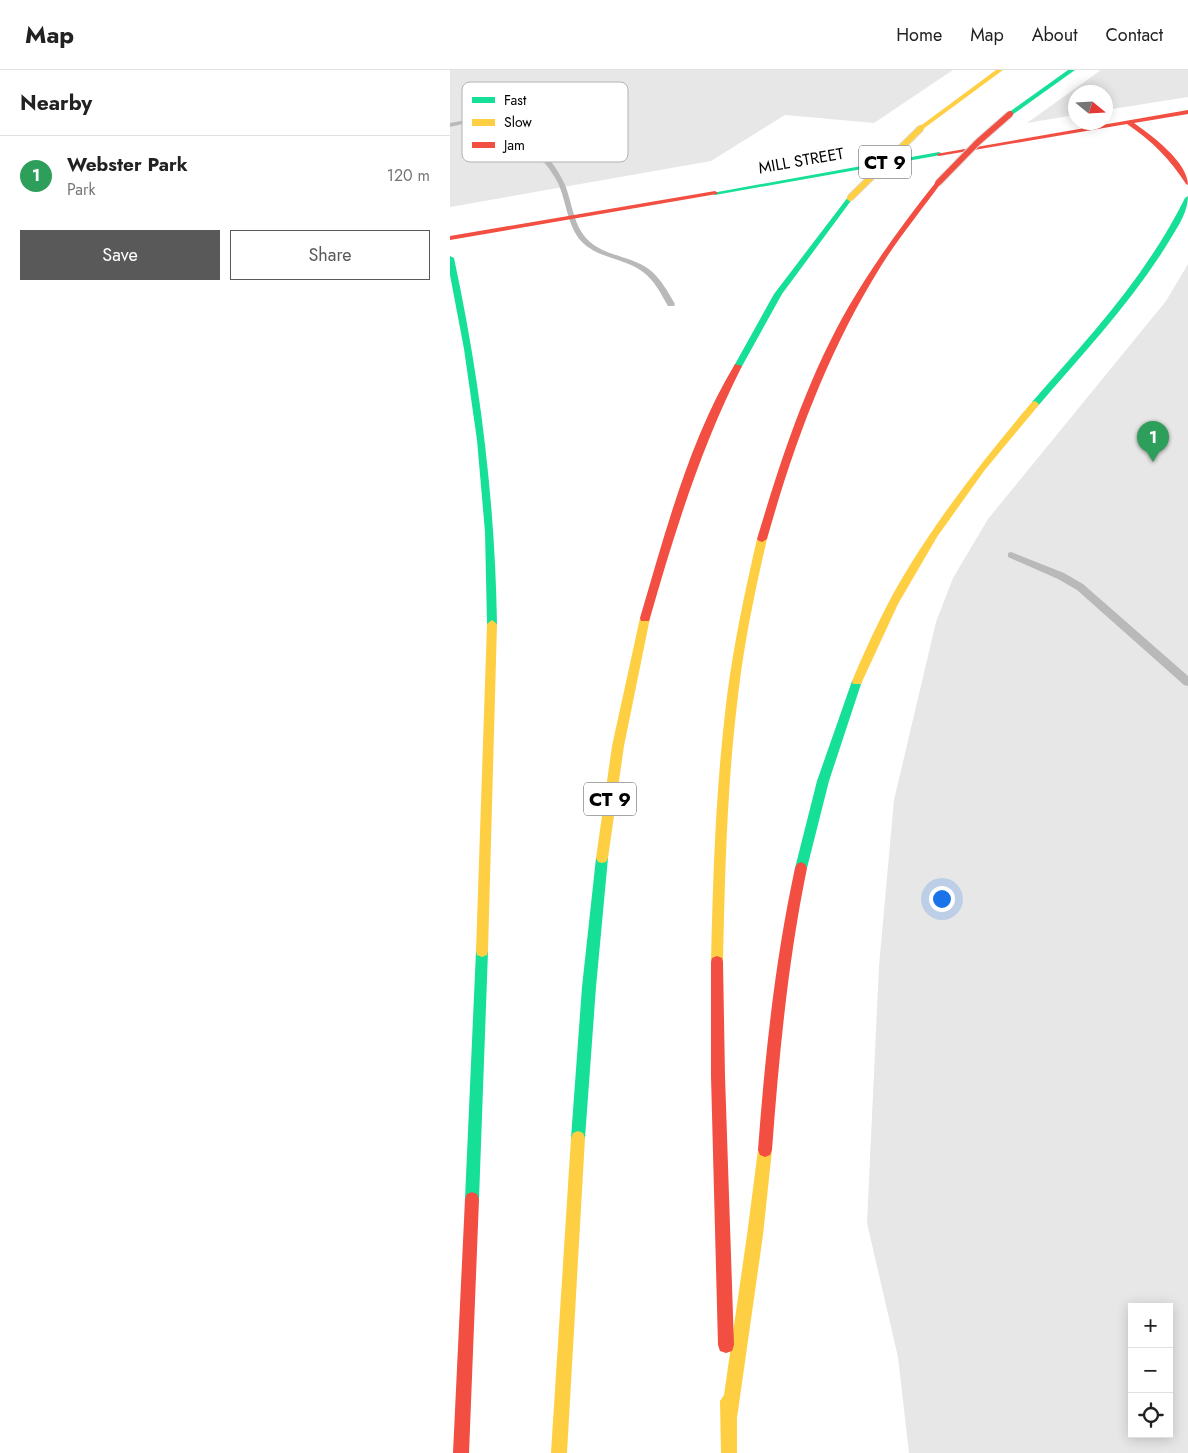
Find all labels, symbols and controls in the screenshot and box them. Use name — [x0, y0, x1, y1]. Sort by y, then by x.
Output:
text: Map — [25, 17, 74, 52]
text: Home — [896, 22, 942, 48]
text: Map — [970, 22, 1004, 48]
text: About — [1032, 22, 1077, 48]
text: Contact — [1105, 22, 1163, 48]
legend — [462, 82, 628, 162]
north arrow — [1068, 85, 1113, 130]
text: Nearby — [20, 88, 92, 118]
text: Fast — [504, 90, 527, 110]
text: Slow — [504, 112, 532, 132]
text: Jam — [502, 135, 525, 155]
street label: MILL STREET — [757, 142, 846, 179]
road number: CT 9 — [859, 145, 911, 178]
text: Webster Park — [67, 151, 188, 178]
text: 1 — [32, 164, 40, 187]
text: 120 m — [387, 164, 430, 187]
text: Park — [67, 178, 96, 201]
button: Save — [20, 230, 220, 280]
button: Share — [230, 230, 430, 280]
pin: 1 — [1137, 421, 1169, 462]
road number: CT 9 — [584, 782, 636, 816]
your location — [929, 886, 955, 912]
map controls — [1128, 1303, 1173, 1438]
button: + — [1128, 1303, 1173, 1348]
button: − — [1128, 1348, 1173, 1393]
button: locate — [1128, 1393, 1173, 1438]

